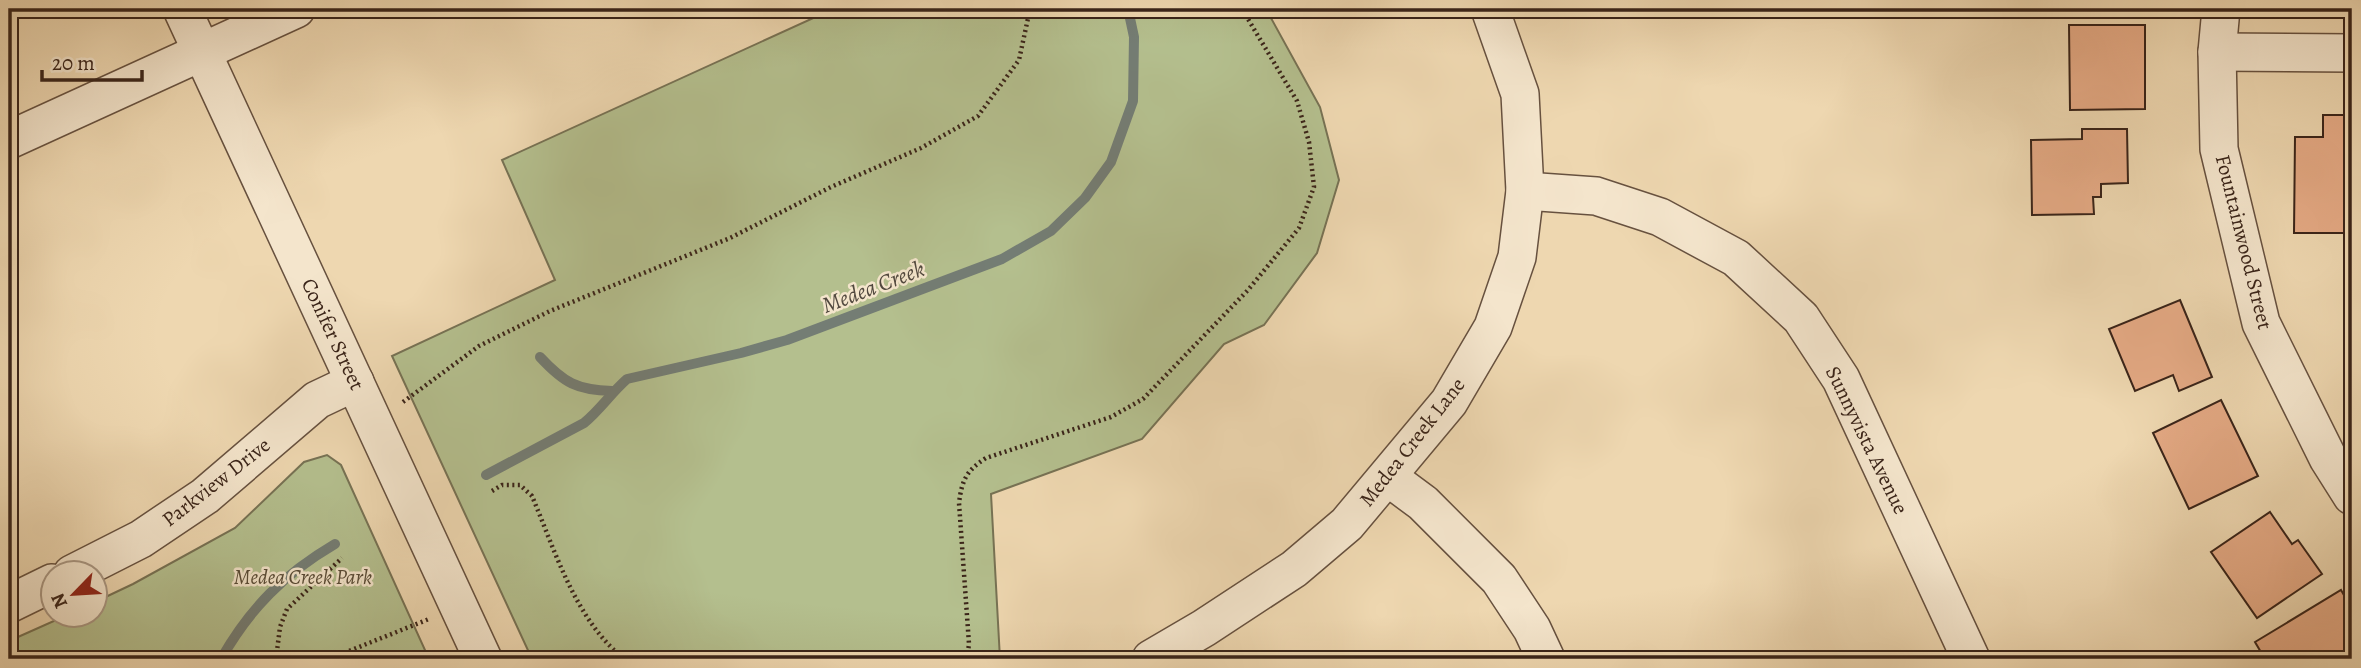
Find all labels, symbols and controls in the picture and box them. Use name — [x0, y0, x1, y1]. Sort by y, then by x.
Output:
scale bar — [42, 38, 142, 82]
text: 20 m — [52, 49, 95, 77]
street label: Fountainwood Street — [2209, 152, 2279, 332]
water label: Medea Creek — [817, 253, 929, 321]
street label: Conifer Street — [295, 274, 371, 395]
street label: Sunnyvista Avenue — [1819, 361, 1915, 519]
street label: Medea Creek Lane — [1353, 372, 1471, 512]
street label: Parkview Drive — [156, 431, 276, 533]
north arrow — [38, 560, 108, 630]
park label: Medea Creek Park — [234, 563, 372, 591]
text: N — [45, 589, 74, 613]

